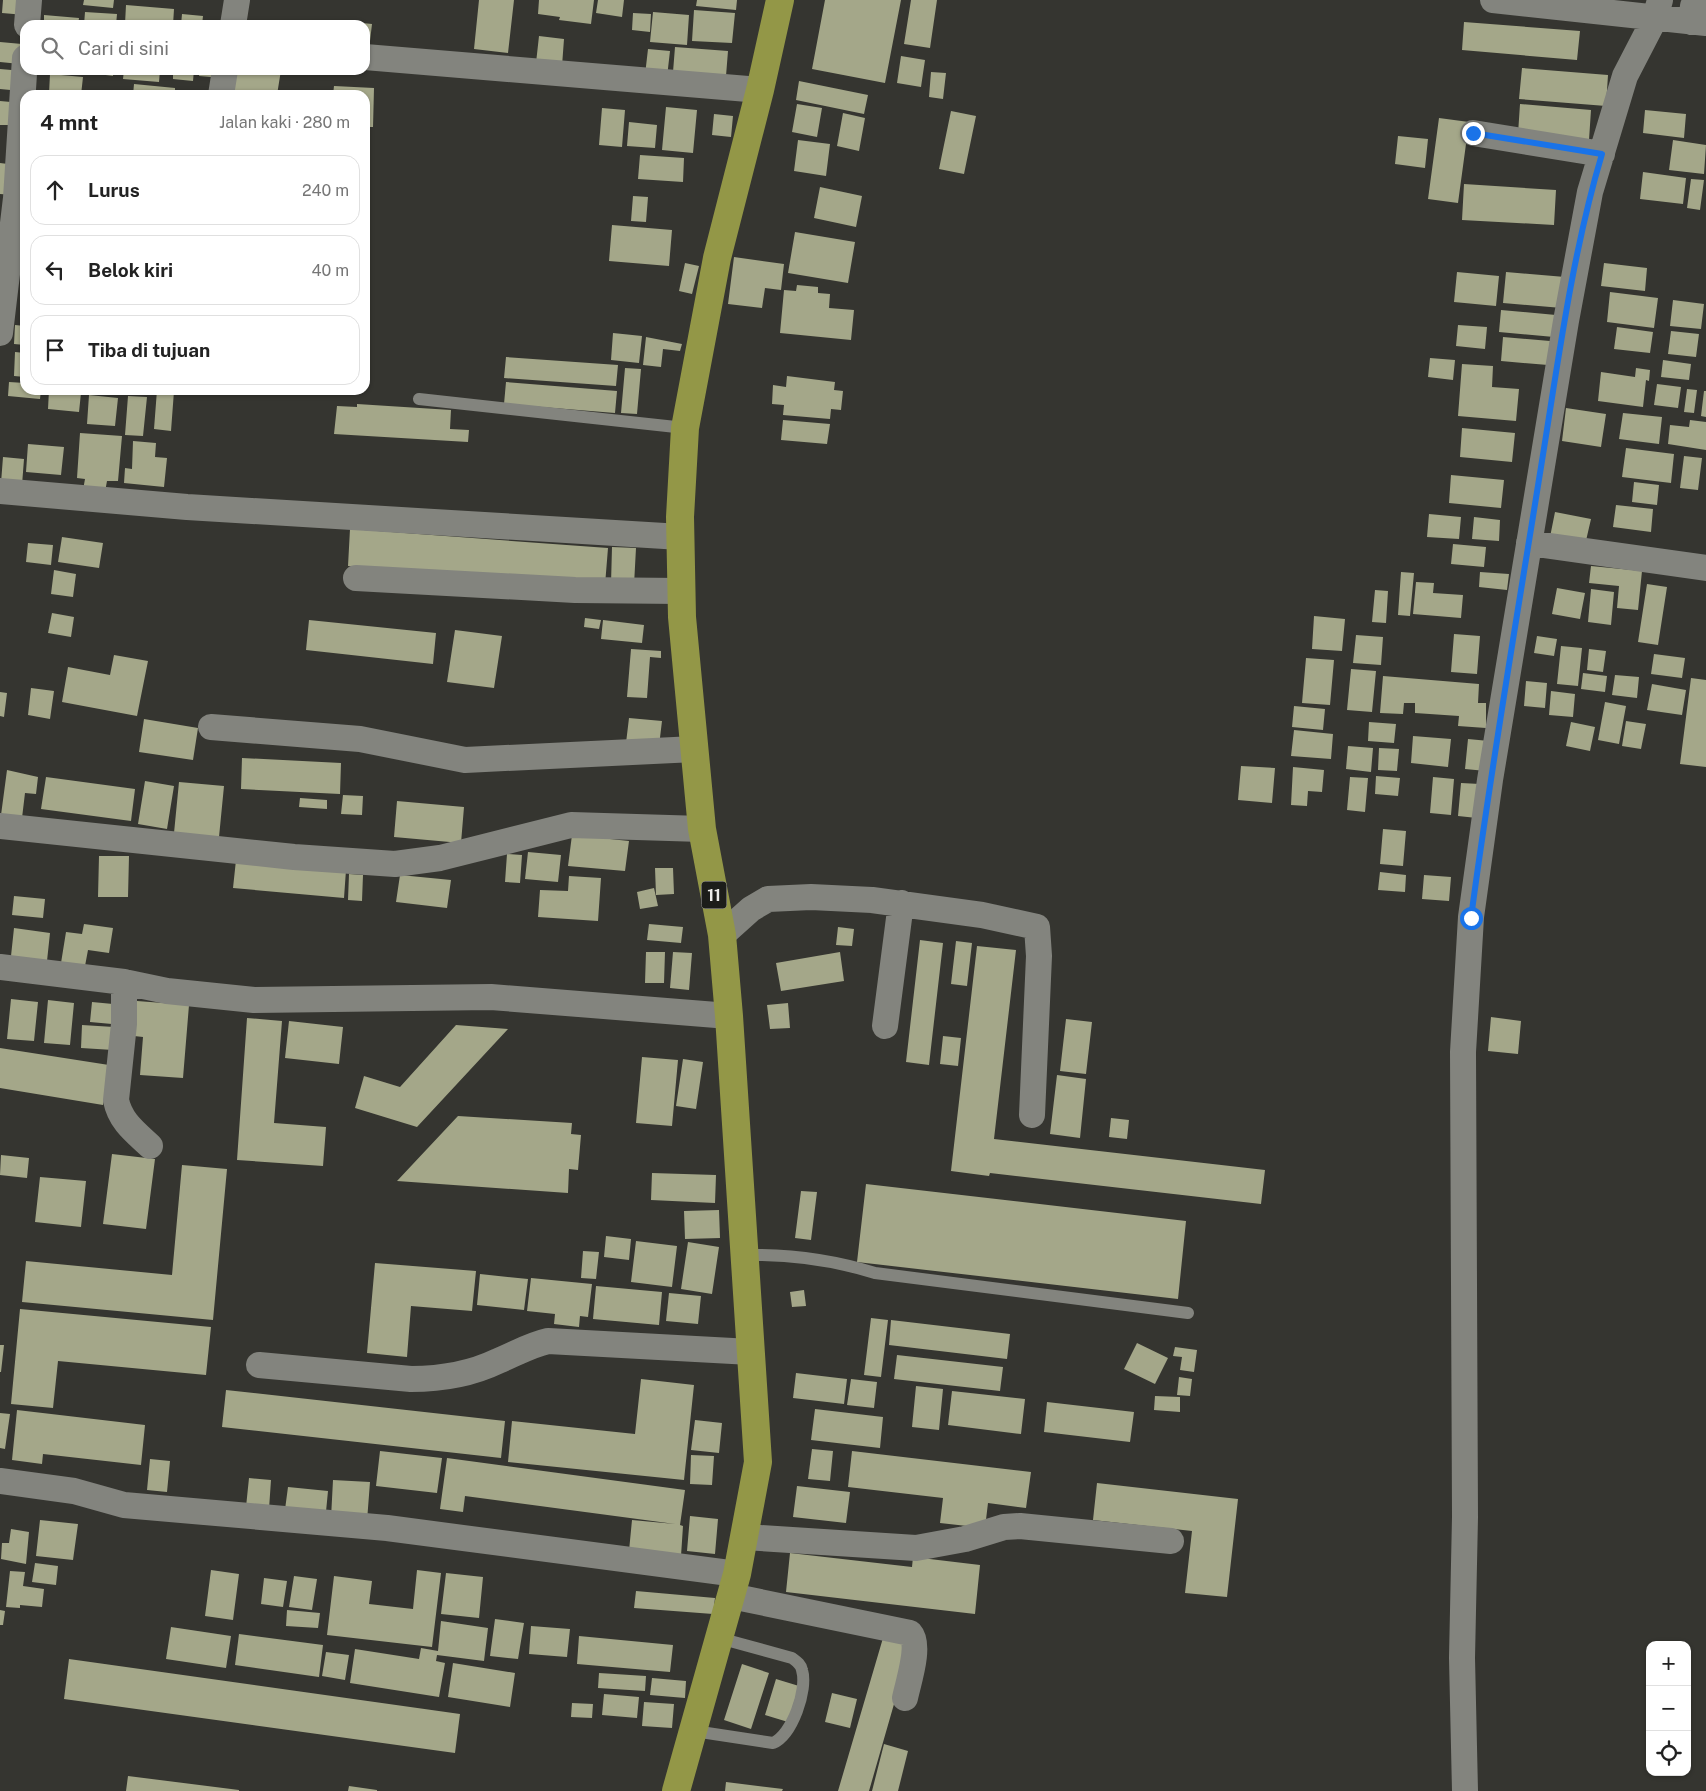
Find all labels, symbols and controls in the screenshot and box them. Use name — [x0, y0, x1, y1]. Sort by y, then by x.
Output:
search box — [20, 20, 370, 75]
icon: search — [38, 34, 66, 62]
text: Cari di sini — [78, 37, 169, 59]
text: 4 mnt — [40, 110, 98, 135]
text: Jalan kaki · 280 m — [219, 113, 350, 132]
route end — [1462, 122, 1485, 145]
icon: ahead — [41, 176, 69, 204]
text: Lurus — [88, 179, 140, 201]
text: 240 m — [302, 181, 349, 200]
icon: left — [41, 256, 69, 284]
text: Belok kiri — [88, 259, 173, 281]
text: 40 m — [311, 261, 349, 280]
icon: arrive — [41, 336, 69, 364]
text: Tiba di tujuan — [88, 339, 210, 361]
road number: 11 — [702, 882, 726, 908]
route start — [1460, 907, 1483, 930]
map controls — [1646, 1641, 1691, 1776]
button: + — [1646, 1641, 1691, 1686]
button: − — [1646, 1686, 1691, 1731]
button: locate — [1646, 1731, 1691, 1776]

